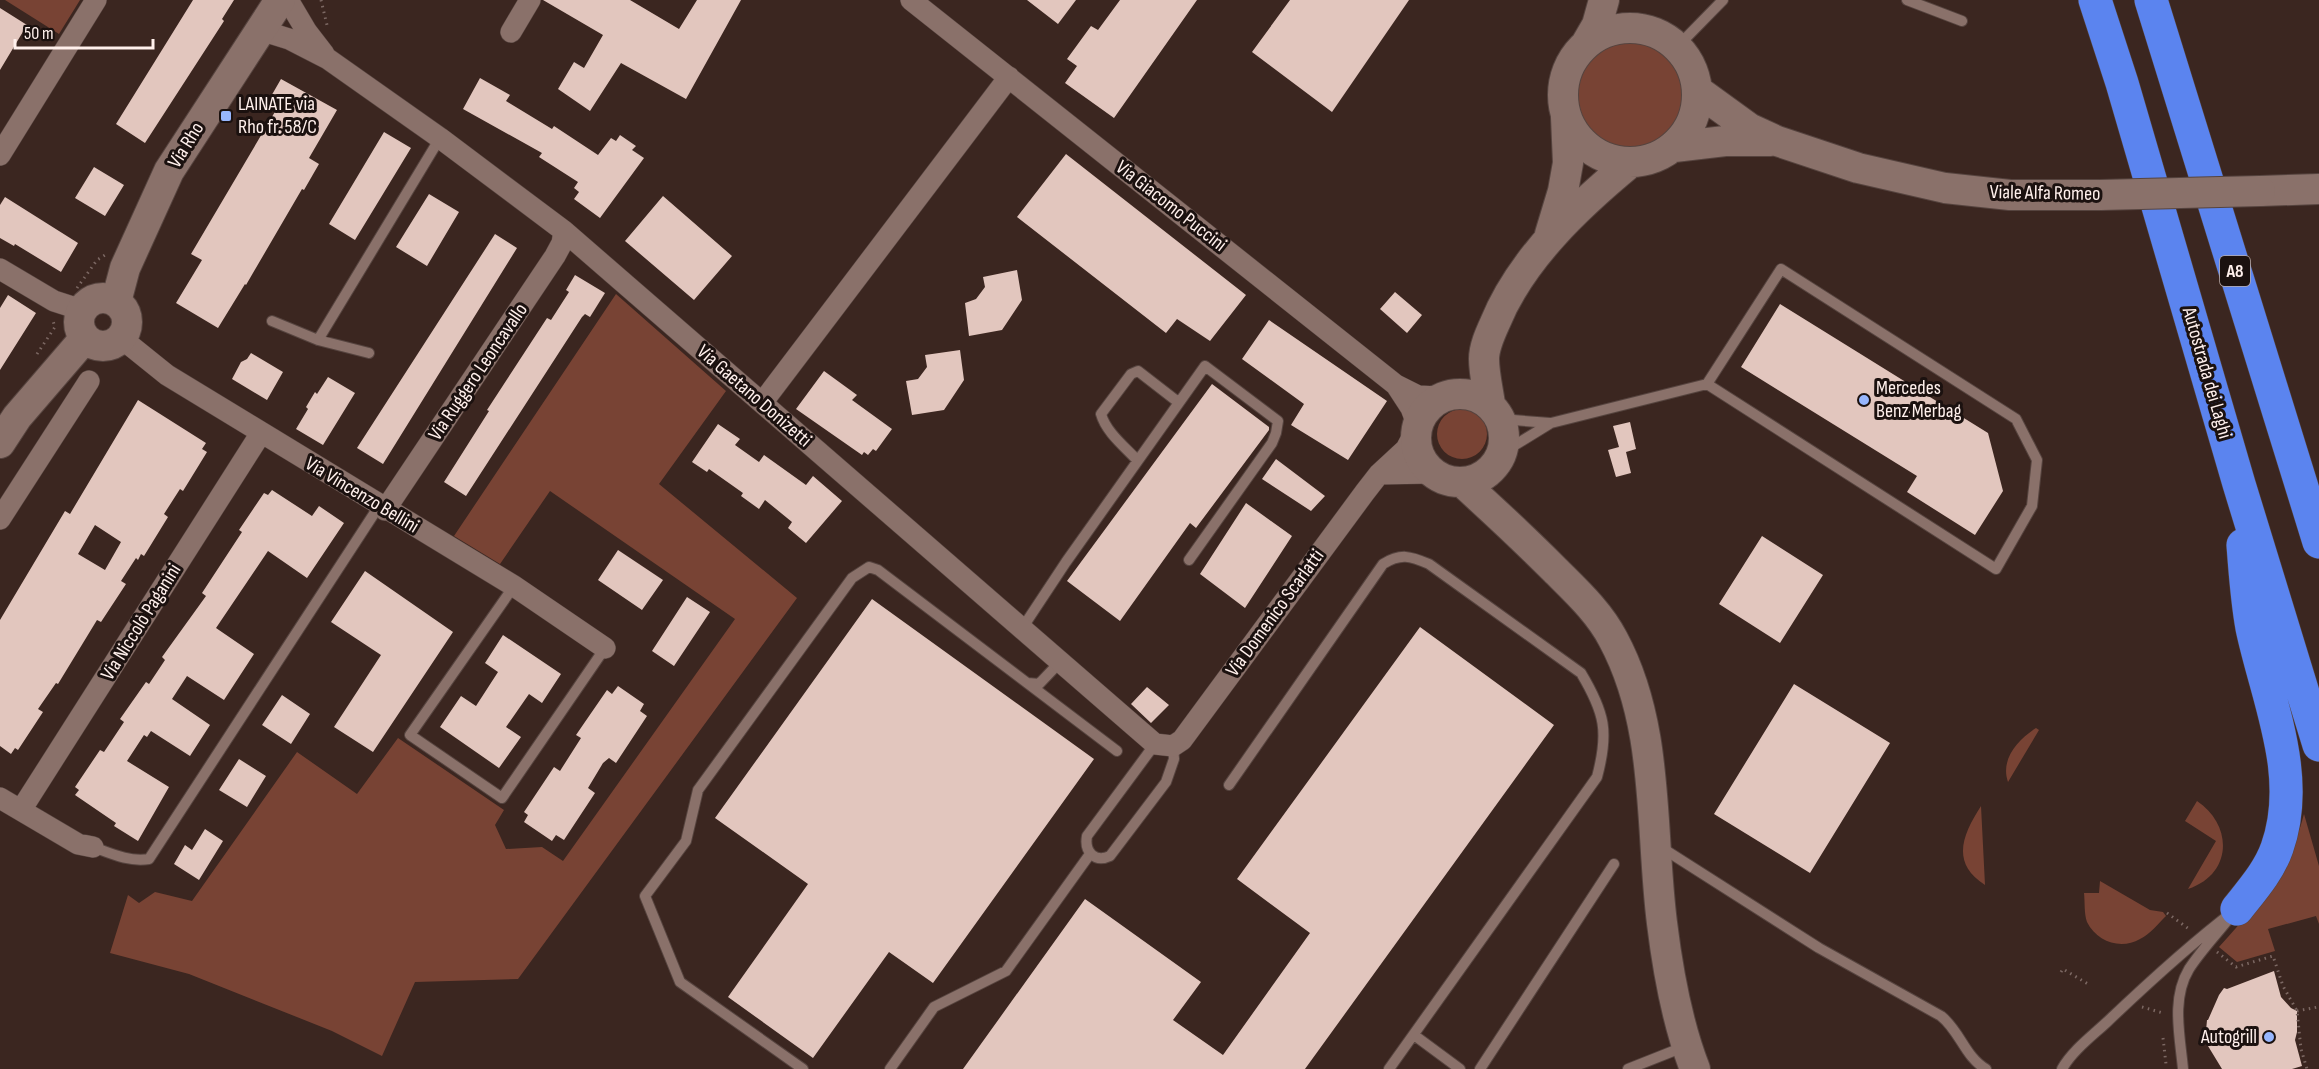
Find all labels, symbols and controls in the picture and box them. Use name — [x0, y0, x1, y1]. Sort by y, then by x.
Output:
scale bar — [15, 12, 153, 50]
text: 50 m — [24, 23, 54, 44]
place label: LAINATE via Rho fr. 58/C — [238, 92, 317, 139]
marker: LAINATE via Rho fr. 58/C — [219, 109, 233, 123]
street label: Via Rho — [163, 118, 209, 172]
street label: Via Giacomo Puccini — [1111, 155, 1231, 257]
street label: Viale Alfa Romeo — [1989, 180, 2101, 206]
road number: A8 — [2220, 256, 2250, 286]
street label: Via Ruggero Leoncavallo — [423, 299, 533, 445]
street label: Autostrada dei Laghi — [2177, 304, 2237, 441]
street label: Via Gaetano Donizetti — [692, 340, 816, 452]
place label: Mercedes Benz Merbag — [1876, 376, 1961, 423]
marker: Mercedes Benz Merbag — [1857, 393, 1871, 407]
street label: Via Vincenzo Bellini — [301, 452, 423, 538]
street label: Via Domenico Scarlatti — [1221, 545, 1329, 681]
street label: Via Niccolò Paganini — [96, 559, 186, 685]
place label: Autogrill — [2200, 1025, 2257, 1049]
marker: Autogrill — [2262, 1030, 2276, 1044]

